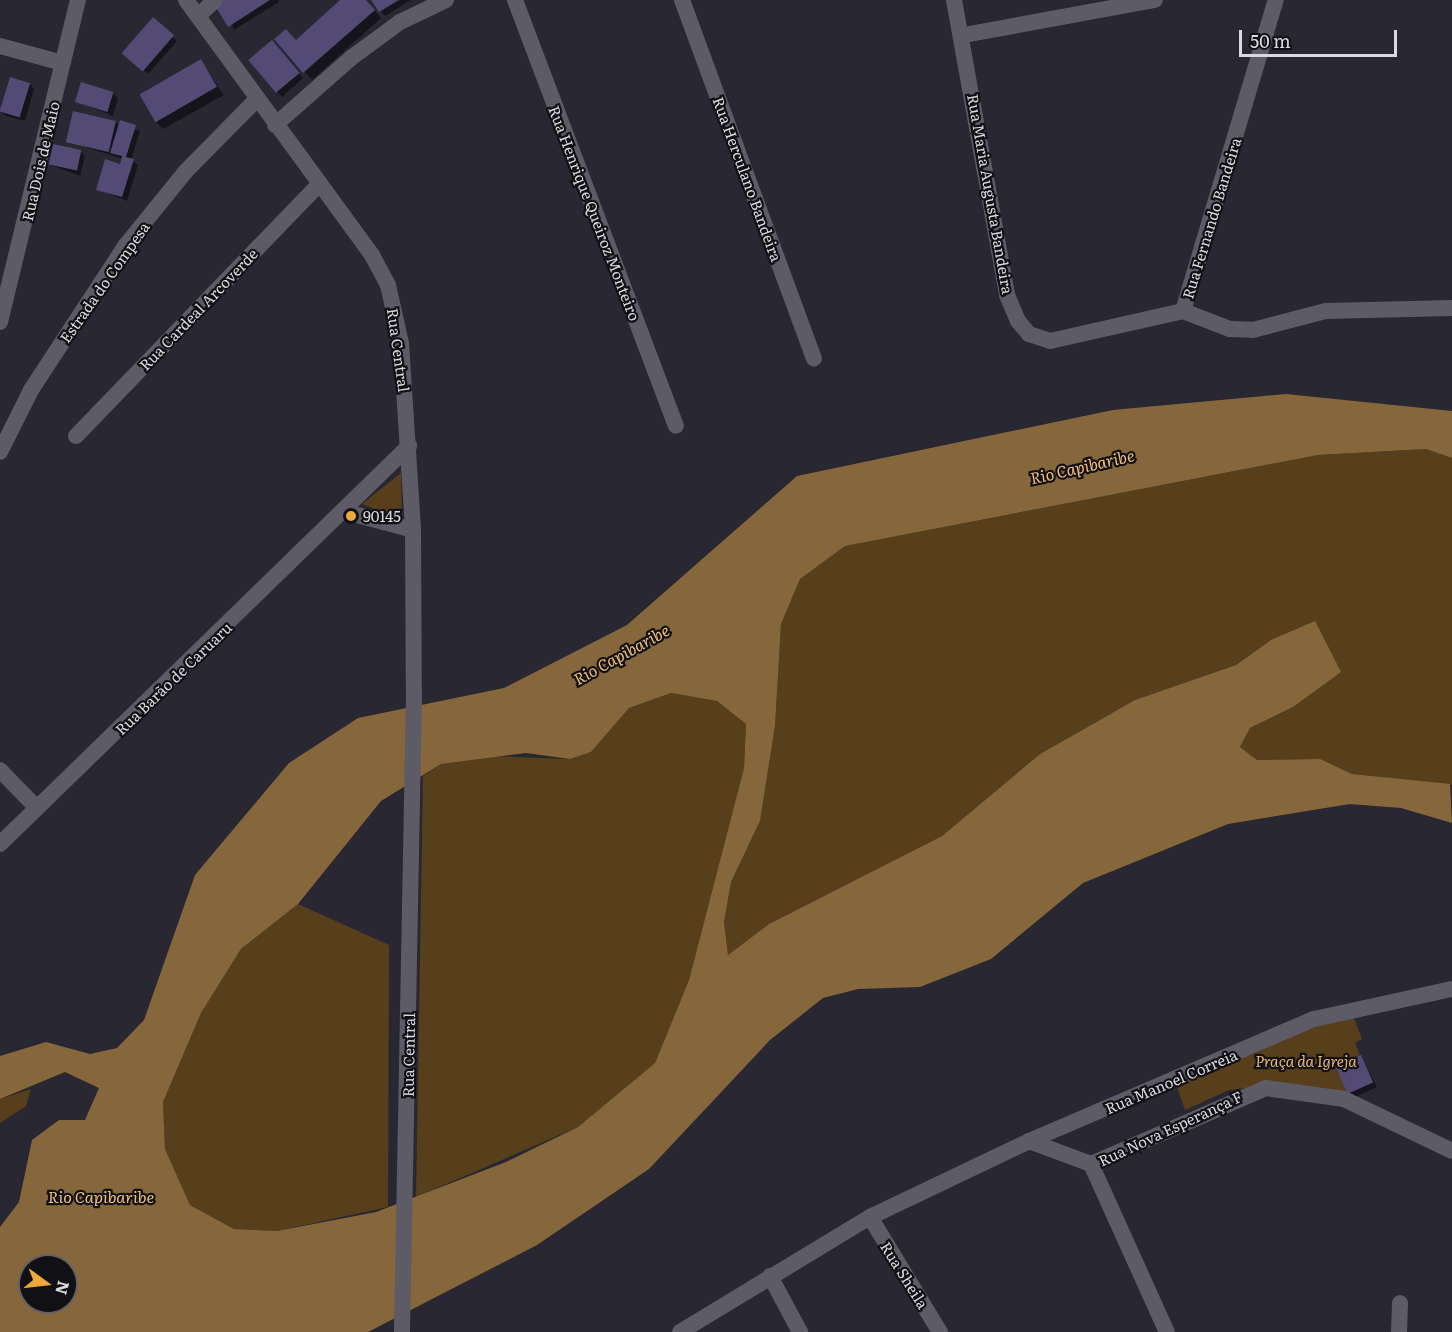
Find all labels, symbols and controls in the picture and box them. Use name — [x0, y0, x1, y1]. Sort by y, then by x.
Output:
scale bar — [1242, 18, 1400, 56]
text: 50 m — [1250, 27, 1291, 54]
street label: Rua Maria Augusta Bandeira — [965, 93, 1017, 295]
street label: Rua Herculano Bandeira — [710, 94, 786, 264]
street label: Rua Dois de Maio — [17, 99, 63, 223]
street label: Rua Henrique Queiroz Monteiro — [546, 103, 644, 323]
street label: Rua Fernando Bandeira — [1178, 135, 1244, 301]
street label: Estrada do Compesa — [56, 218, 152, 346]
street label: Rua Cardeal Arcoverde — [135, 244, 261, 374]
street label: Rua Central — [384, 307, 414, 393]
water label: Rio Capibaribe — [1028, 445, 1136, 487]
place label: 90145 — [363, 507, 401, 525]
marker: 90145 — [344, 509, 358, 523]
street label: Rua Barão de Caruaru — [111, 618, 235, 738]
water label: Rio Capibaribe — [570, 620, 672, 688]
street label: Rua Central — [398, 1013, 418, 1097]
street label: Rua Manoel Correia — [1102, 1045, 1240, 1117]
park label: Praça da Igreja — [1255, 1052, 1357, 1070]
street label: Rua Nova Esperança F — [1095, 1087, 1245, 1169]
water label: Rio Capibaribe — [48, 1186, 154, 1206]
street label: Rua Sheila — [877, 1238, 933, 1312]
north arrow — [18, 1254, 78, 1314]
text: N — [50, 1279, 77, 1298]

